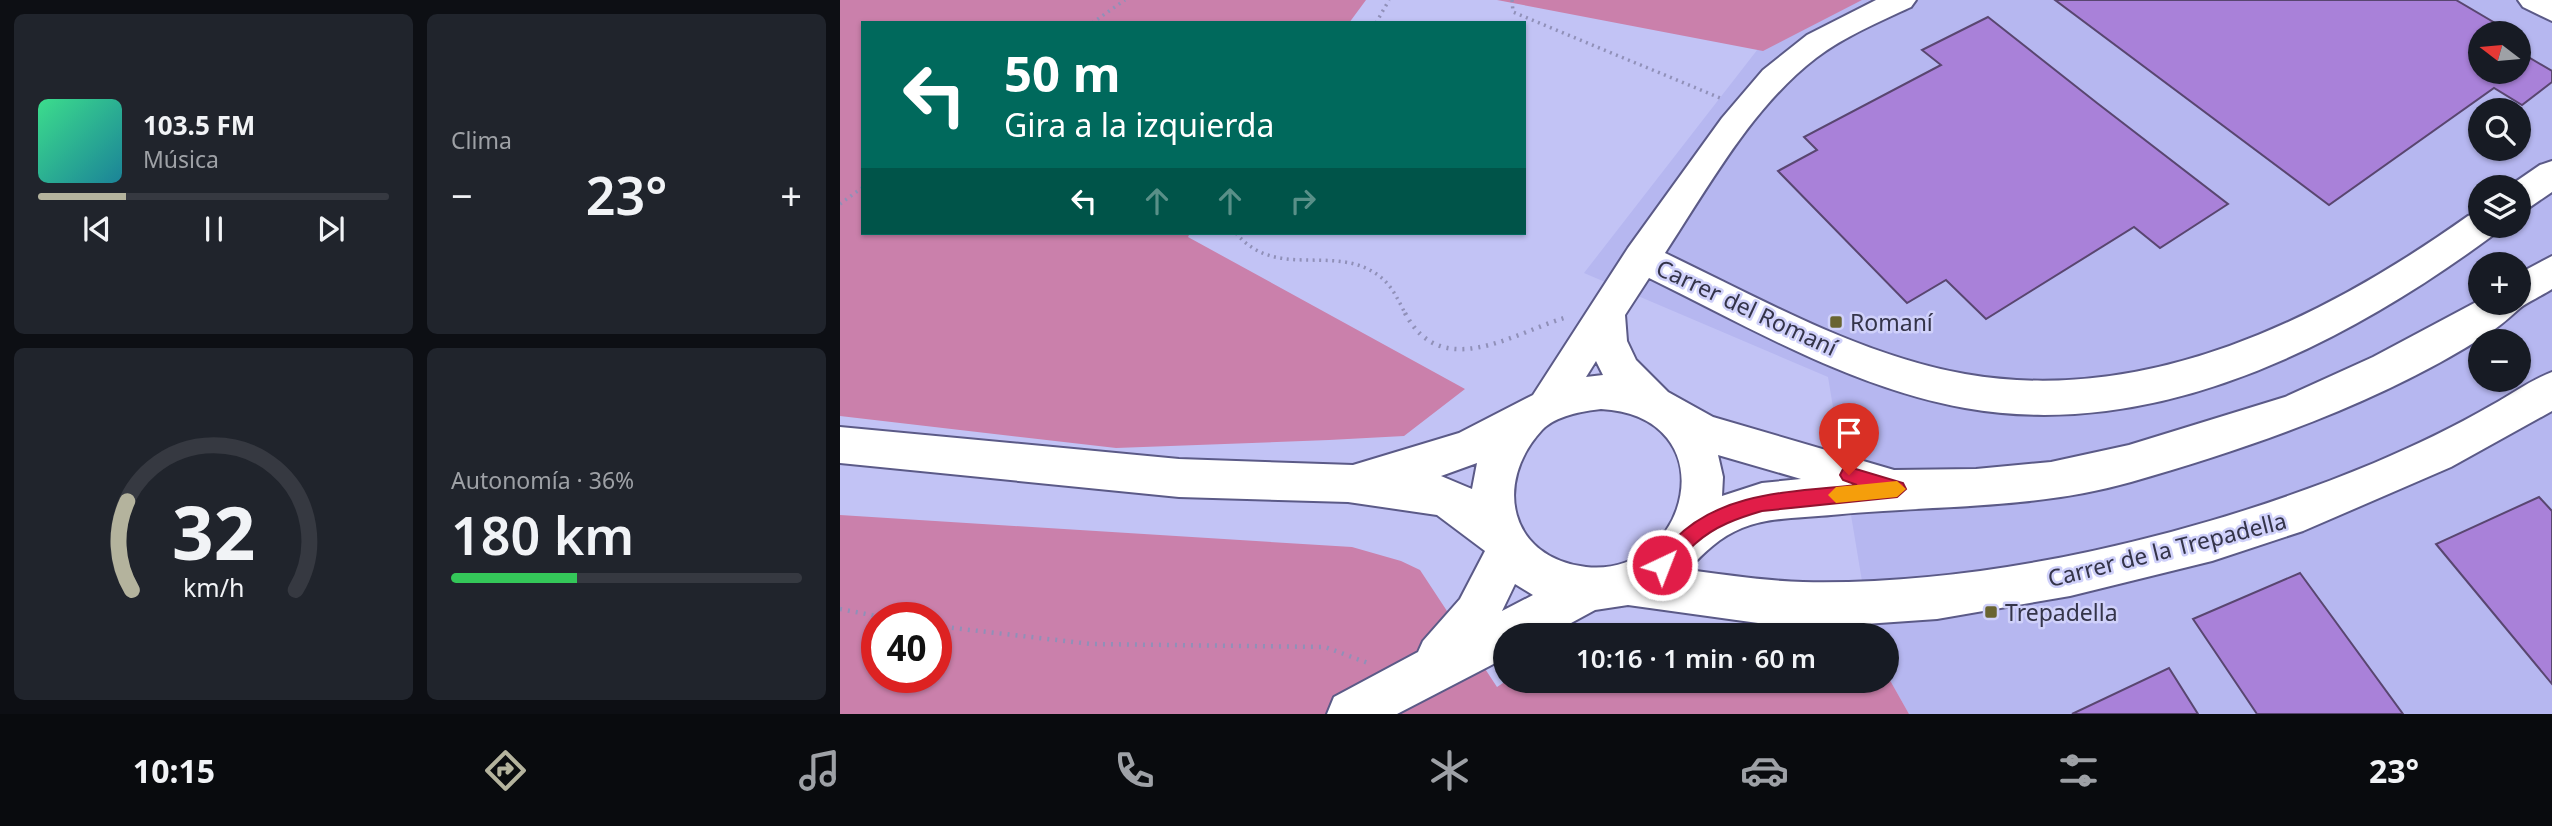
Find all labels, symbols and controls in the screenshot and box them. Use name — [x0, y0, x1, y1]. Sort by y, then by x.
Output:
north arrow — [2468, 21, 2530, 84]
map controls — [2468, 21, 2531, 392]
text: 50 m — [1004, 40, 1121, 106]
icon: left — [889, 49, 980, 140]
button: search — [2468, 98, 2531, 161]
text: Gira a la izquierda — [1004, 103, 1274, 146]
text: 103.5 FM — [143, 107, 255, 143]
text: Clima — [451, 124, 512, 156]
text: Música — [143, 143, 219, 175]
text: 23° — [586, 159, 667, 230]
text: − — [451, 169, 473, 221]
text: + — [780, 169, 802, 221]
button: layers — [2468, 175, 2531, 238]
icon: left — [1065, 182, 1103, 220]
icon: ahead — [1138, 182, 1176, 220]
icon: ahead — [1211, 182, 1249, 220]
icon: right — [1284, 182, 1322, 220]
icon: previous — [78, 210, 116, 248]
icon: pause — [195, 210, 233, 248]
icon: next — [312, 210, 350, 248]
street label: Carrer del Romaní — [1651, 251, 1844, 363]
button: + — [2468, 252, 2531, 315]
place label: Romaní — [1850, 306, 1934, 338]
marker: Romaní — [1828, 314, 1844, 330]
button: − — [2468, 329, 2531, 392]
pin — [1819, 403, 1879, 475]
icon: arrive — [1830, 414, 1868, 452]
text: Autonomía · 36% — [451, 464, 634, 496]
text: 32 — [172, 482, 255, 581]
text: 180 km — [451, 499, 634, 570]
street label: Carrer de la Trepadella — [2044, 504, 2290, 594]
position arrow — [1625, 528, 1699, 602]
text: km/h — [183, 570, 244, 604]
place label: Trepadella — [2005, 596, 2118, 628]
speed limit sign: 40 — [861, 602, 952, 693]
marker: Trepadella — [1983, 604, 1999, 620]
text: 10:16 · 1 min · 60 m — [1576, 640, 1816, 676]
icon: directions — [481, 746, 530, 795]
icon: music — [795, 746, 844, 795]
icon: phone — [1110, 746, 1159, 795]
icon: climate — [1425, 746, 1474, 795]
icon: car — [1740, 746, 1789, 795]
icon: filters — [2054, 746, 2103, 795]
text: 10:15 — [133, 749, 215, 792]
text: 23° — [2369, 749, 2419, 792]

